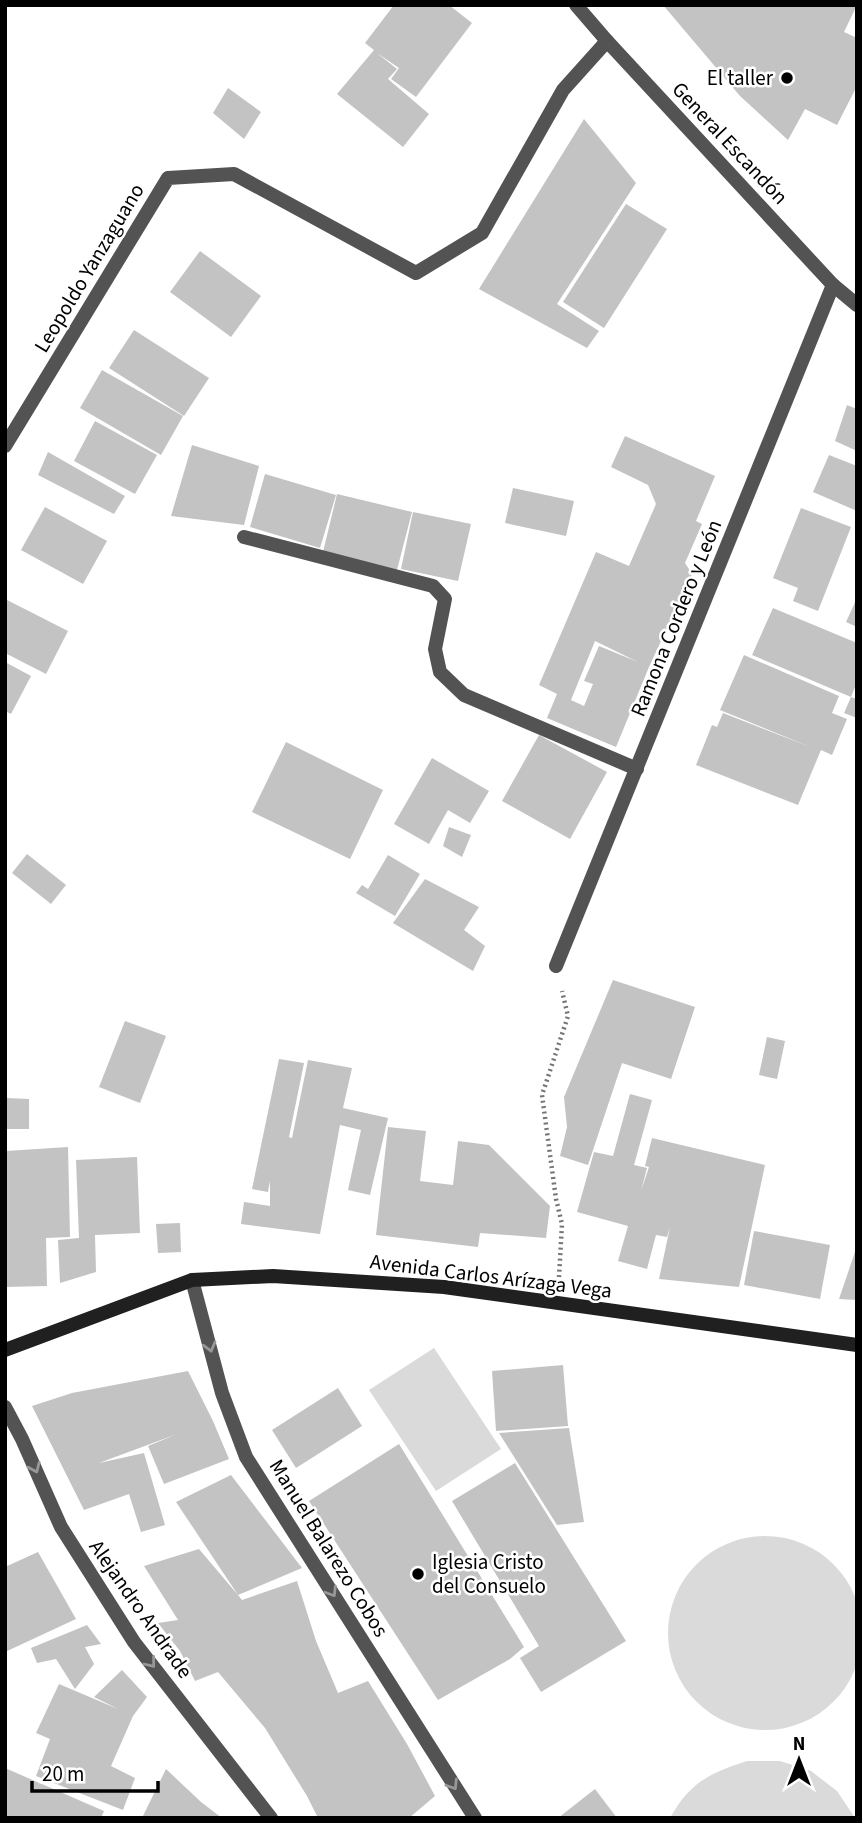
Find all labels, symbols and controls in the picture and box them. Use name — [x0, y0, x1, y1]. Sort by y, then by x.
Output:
place label: El taller — [707, 63, 774, 93]
marker: El taller — [779, 70, 795, 86]
street label: General Escandón — [665, 75, 795, 211]
street label: Leopoldo Yanzaguano — [27, 178, 151, 358]
street label: Ramona Cordero y León — [623, 515, 729, 721]
street label: Avenida Carlos Arízaga Vega — [368, 1246, 614, 1306]
one-way arrow — [202, 1340, 216, 1352]
street label: Manuel Balarezo Cobos — [262, 1453, 396, 1643]
one-way arrow — [27, 1461, 41, 1474]
street label: Alejandro Andrade — [82, 1534, 200, 1684]
place label: Iglesia Cristo del Consuelo — [432, 1547, 546, 1601]
marker: Iglesia Cristo del Consuelo — [410, 1566, 426, 1582]
one-way arrow — [324, 1584, 337, 1597]
one-way arrow — [142, 1656, 155, 1668]
north arrow — [764, 1725, 834, 1795]
text: N — [793, 1731, 805, 1758]
scale bar — [32, 1750, 158, 1794]
text: 20 m — [42, 1759, 84, 1789]
one-way arrow — [444, 1777, 457, 1790]

